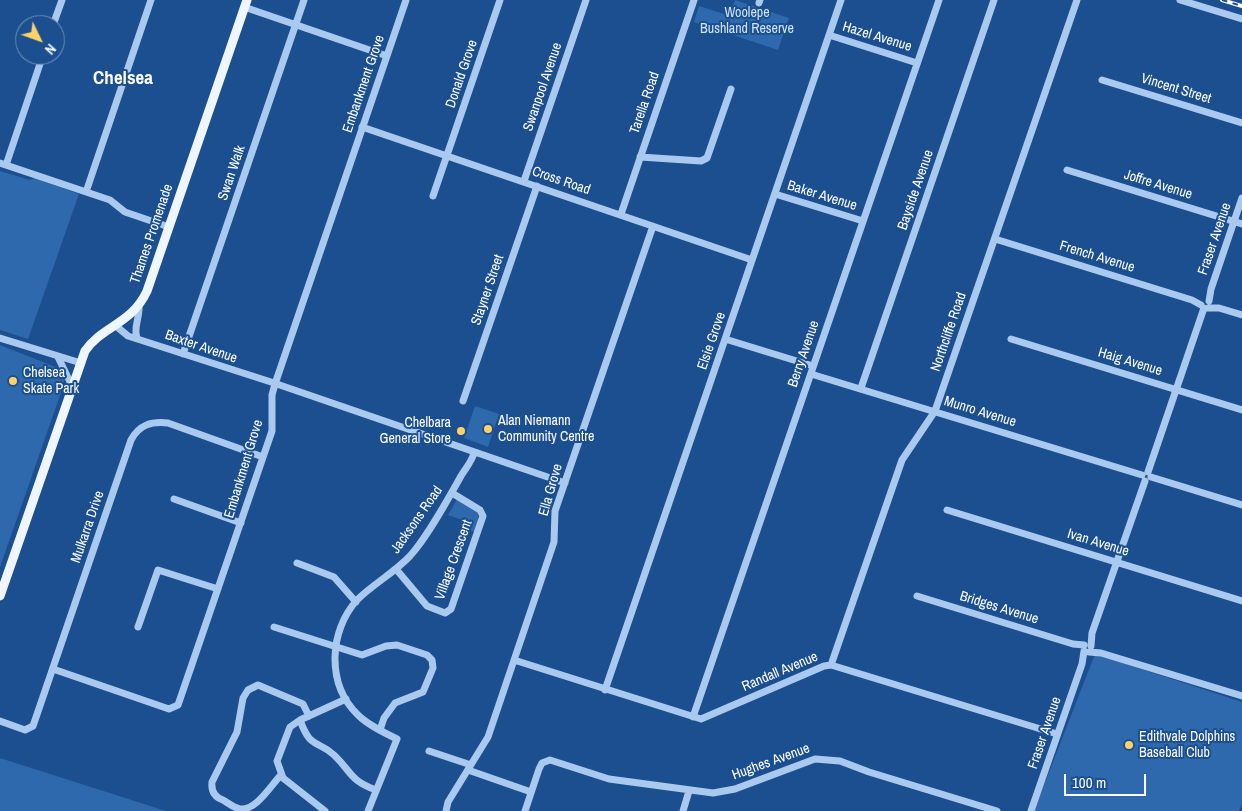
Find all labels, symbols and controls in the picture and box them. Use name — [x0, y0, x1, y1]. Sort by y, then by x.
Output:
park label: Woolepe Bushland Reserve — [700, 5, 794, 38]
north arrow — [15, 15, 65, 65]
street label: Hazel Avenue — [840, 19, 914, 55]
street label: Embankment Grove — [339, 33, 389, 135]
street label: Donald Grove — [443, 38, 481, 110]
text: N — [41, 40, 60, 58]
street label: Swanpool Avenue — [520, 41, 566, 133]
district label: Chelsea — [93, 68, 153, 90]
street label: Tarella Road — [627, 70, 663, 136]
street label: Vincent Street — [1139, 70, 1213, 108]
street label: Swan Walk — [215, 143, 249, 203]
street label: Bayside Avenue — [894, 148, 938, 232]
street label: Cross Road — [530, 163, 592, 199]
street label: Joffre Avenue — [1122, 167, 1194, 203]
street label: Baker Avenue — [785, 177, 859, 215]
street label: Thames Promenade — [127, 182, 177, 286]
street label: Fraser Avenue — [1195, 201, 1235, 277]
street label: French Avenue — [1057, 238, 1137, 276]
street label: Stayner Street — [468, 253, 508, 327]
street label: Northcliffe Road — [928, 290, 970, 374]
street label: Elsie Grove — [694, 310, 730, 372]
street label: Berry Avenue — [785, 318, 823, 390]
street label: Baxter Avenue — [163, 327, 239, 367]
street label: Haig Avenue — [1096, 344, 1164, 380]
place label: Chelsea Skate Park — [23, 365, 79, 398]
marker: Chelsea Skate Park — [7, 375, 19, 387]
street label: Munro Avenue — [942, 393, 1018, 431]
place label: Alan Niemann Community Centre — [498, 413, 594, 446]
place label: Chelbara General Store — [380, 415, 451, 448]
street label: Embankment Grove — [221, 418, 267, 520]
marker: Alan Niemann Community Centre — [482, 423, 494, 435]
marker: Chelbara General Store — [455, 425, 467, 437]
street label: Ella Grove — [536, 462, 566, 518]
street label: Jacksons Road — [388, 483, 446, 557]
street label: Mulkarra Drive — [68, 489, 108, 565]
street label: Village Crescent — [432, 518, 476, 602]
street label: Ivan Avenue — [1065, 526, 1131, 560]
street label: Bridges Avenue — [958, 588, 1040, 628]
street label: Randall Avenue — [740, 648, 820, 696]
street label: Fraser Avenue — [1025, 695, 1065, 771]
place label: Edithvale Dolphins Baseball Club — [1139, 729, 1235, 762]
marker: Edithvale Dolphins Baseball Club — [1123, 739, 1135, 751]
street label: Hughes Avenue — [730, 740, 812, 784]
scale bar — [1067, 764, 1150, 796]
text: 100 m — [1072, 772, 1106, 793]

